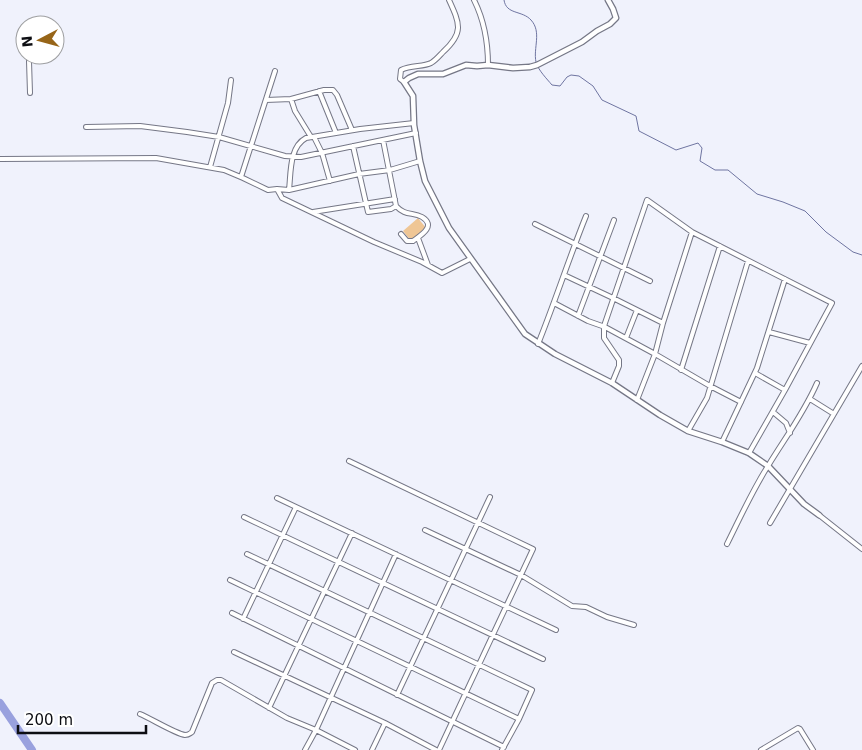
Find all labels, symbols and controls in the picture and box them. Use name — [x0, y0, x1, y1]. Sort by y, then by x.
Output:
north arrow — [15, 15, 65, 65]
text: N — [19, 35, 36, 48]
scale bar — [18, 702, 145, 734]
text: 200 m — [25, 711, 73, 729]

